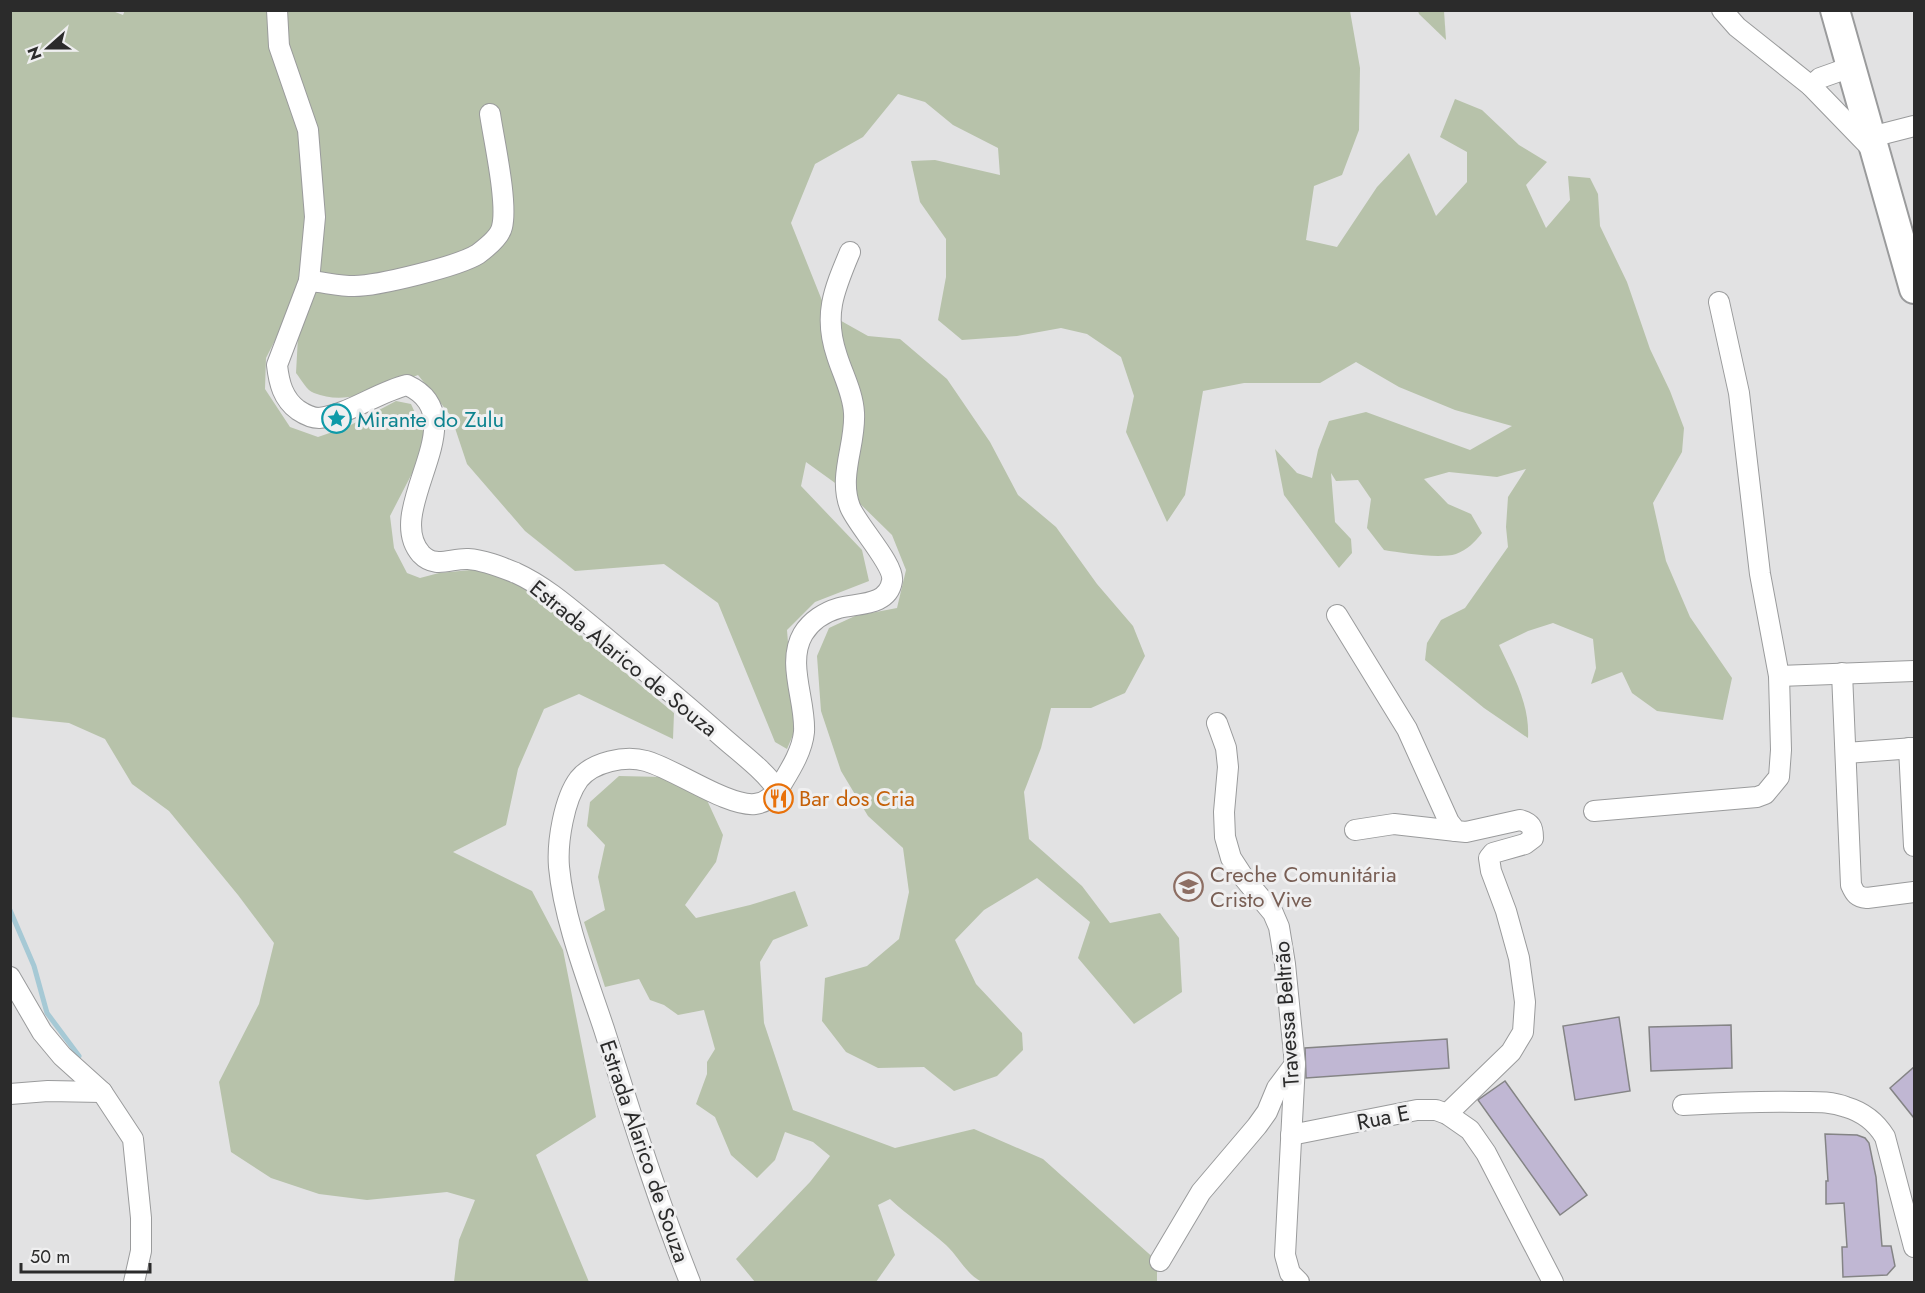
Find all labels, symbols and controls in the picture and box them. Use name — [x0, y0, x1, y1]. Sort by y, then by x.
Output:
north arrow — [18, 18, 78, 78]
text: N — [21, 43, 47, 63]
place icon: Mirante do Zulu — [320, 403, 352, 435]
place label: Mirante do Zulu — [357, 403, 504, 435]
street label: Estrada Alarico de Souza — [523, 572, 725, 744]
restaurant icon: Bar dos Cria — [762, 782, 794, 814]
place label: Bar dos Cria — [799, 782, 915, 814]
place label: Creche Comunitária Cristo Vive — [1210, 858, 1396, 915]
school or university icon: Creche Comunitária Cristo Vive — [1173, 871, 1205, 903]
street label: Travessa Beltrão — [1265, 940, 1307, 1088]
street label: Estrada Alarico de Souza — [592, 1035, 698, 1267]
street label: Rua E — [1354, 1096, 1412, 1138]
scale bar — [21, 1236, 150, 1274]
text: 50 m — [30, 1244, 70, 1270]

